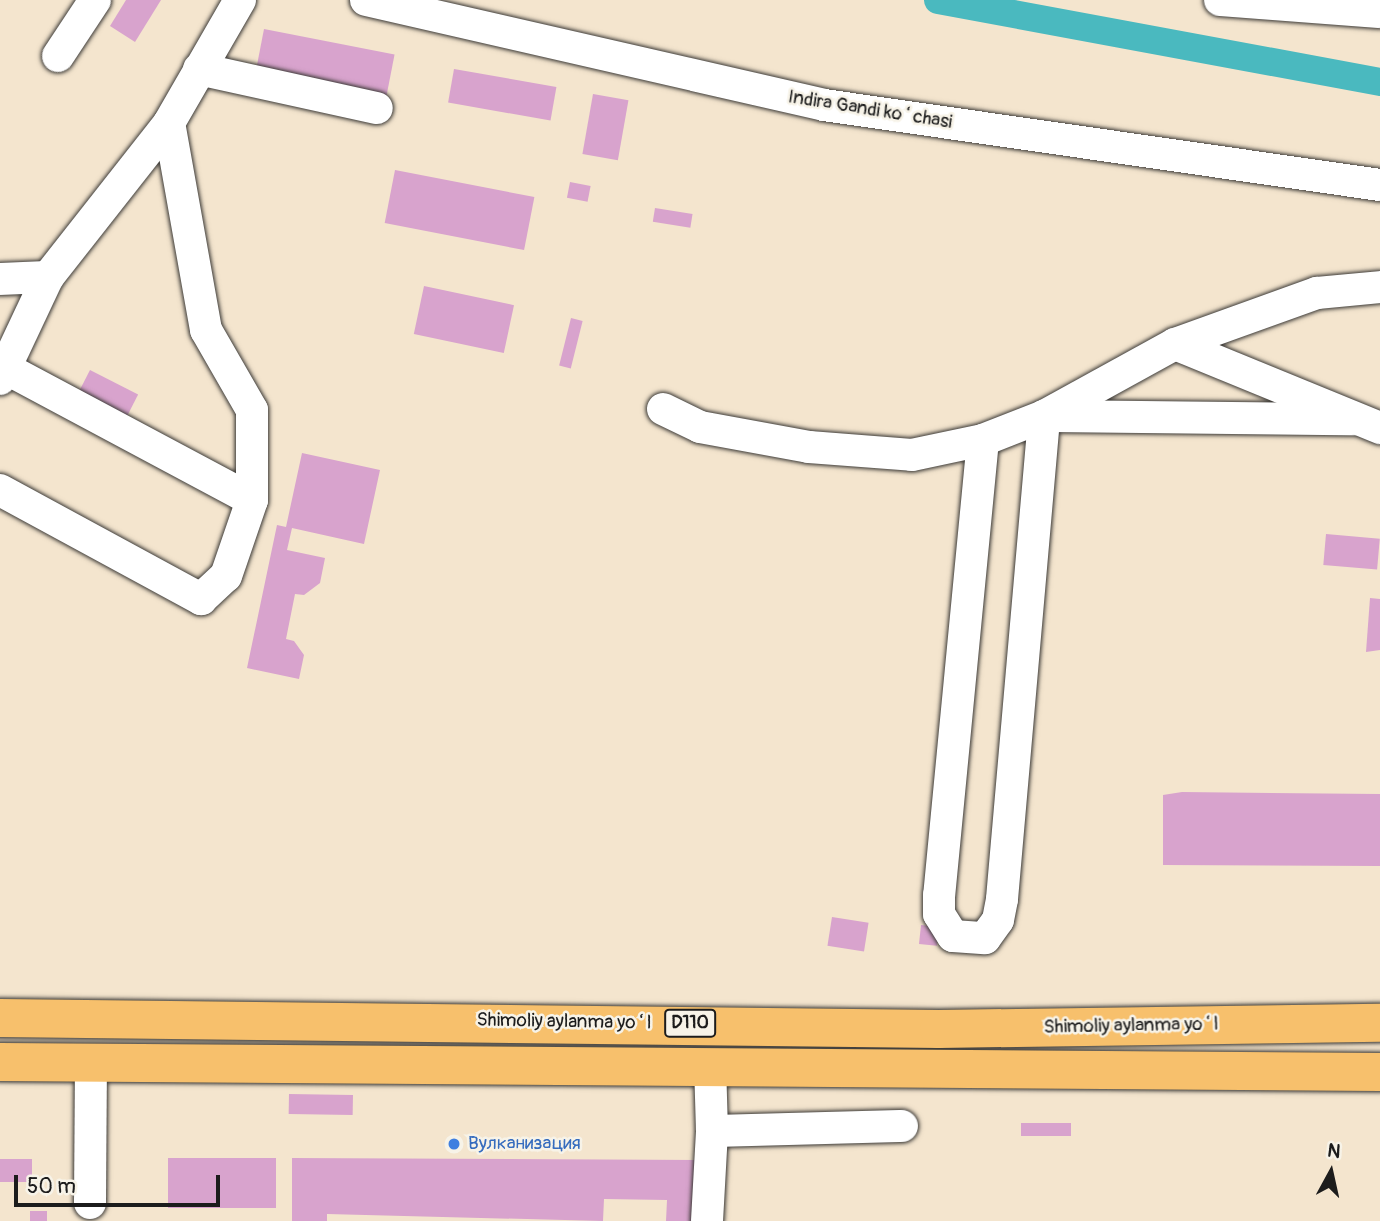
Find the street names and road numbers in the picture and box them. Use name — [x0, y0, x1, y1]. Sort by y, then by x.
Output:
street label: Indira Gandi koʻchasi — [786, 86, 954, 134]
road number: D110 — [664, 1008, 716, 1038]
street label: Shimoliy aylanma yoʻl — [476, 1009, 652, 1035]
street label: Shimoliy aylanma yoʻl — [1043, 1013, 1219, 1039]

